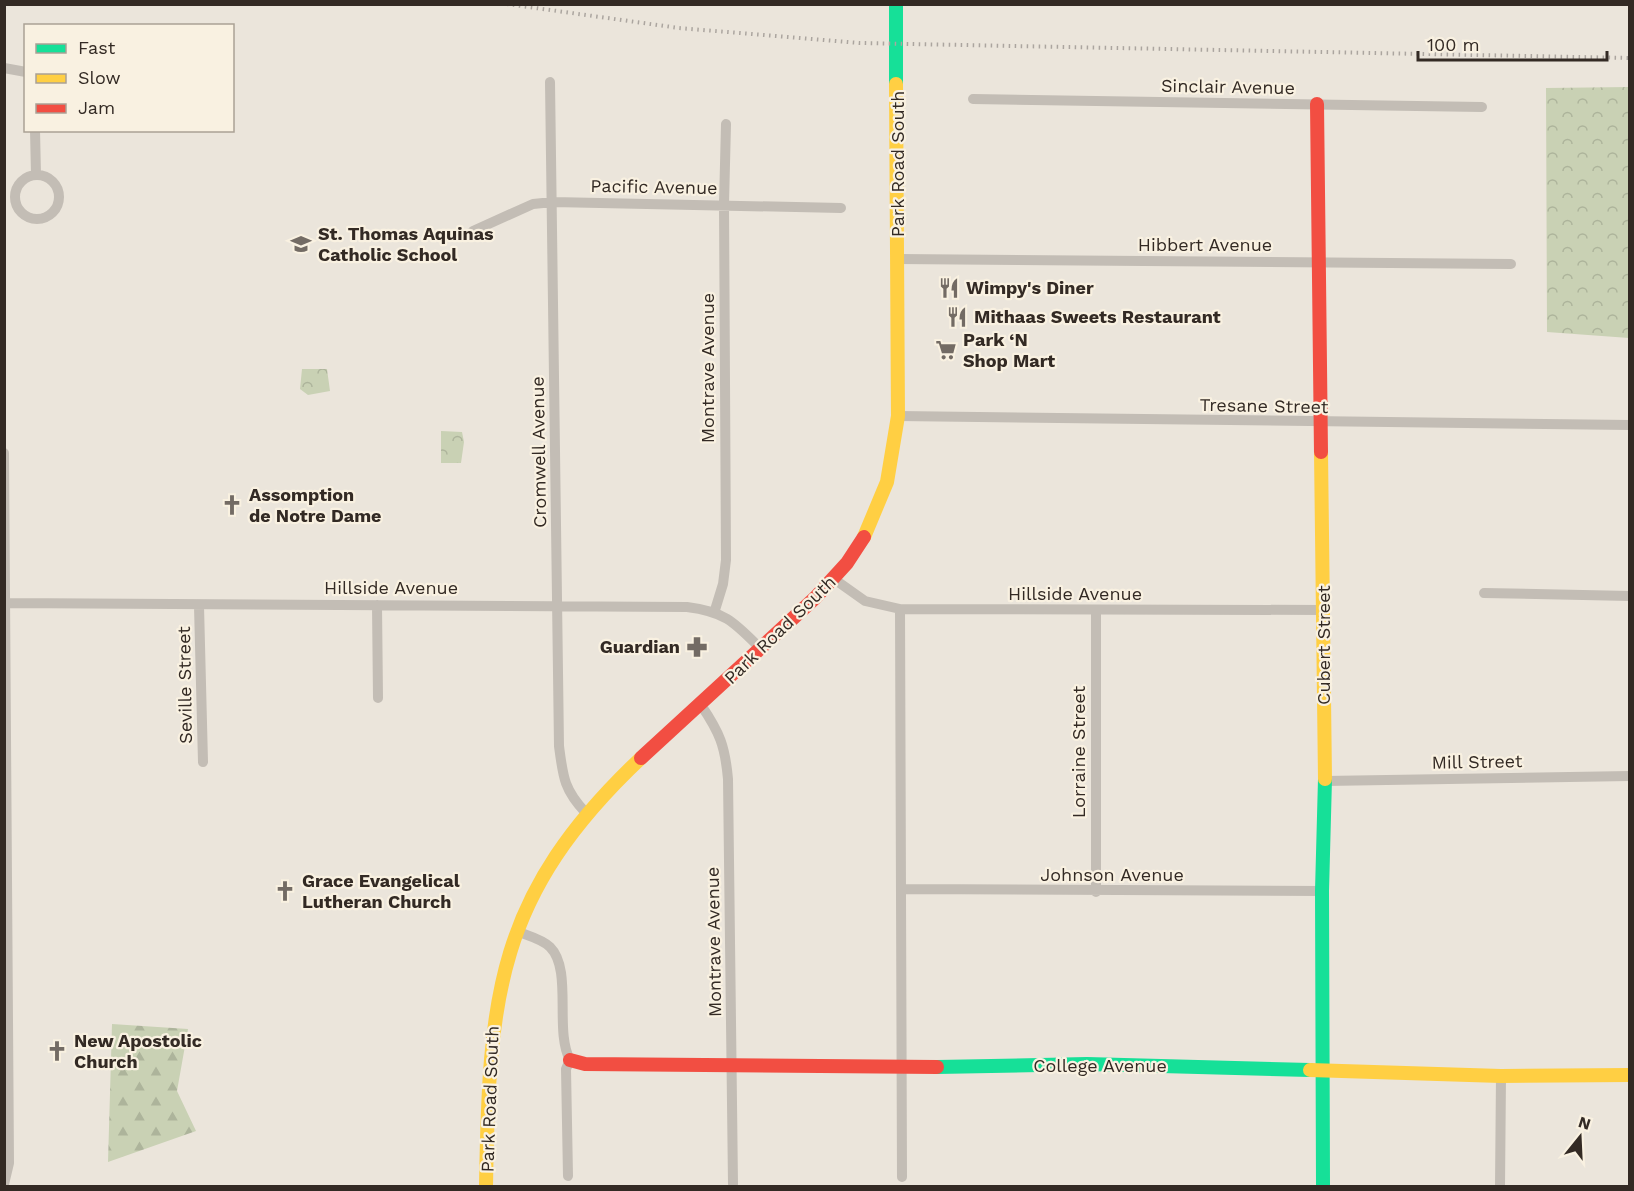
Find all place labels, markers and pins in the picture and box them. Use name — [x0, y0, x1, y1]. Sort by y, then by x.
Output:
place label: St. Thomas Aquinas Catholic School — [318, 223, 494, 265]
school or university icon: St. Thomas Aquinas Catholic School — [289, 232, 313, 256]
restaurant icon: Wimpy's Diner — [937, 276, 961, 300]
place label: Wimpy's Diner — [966, 277, 1094, 298]
restaurant icon: Mithaas Sweets Restaurant — [945, 305, 969, 329]
place label: Mithaas Sweets Restaurant — [974, 306, 1221, 327]
place label: Park ‘N Shop Mart — [963, 329, 1055, 371]
supermarket icon: Park ‘N Shop Mart — [934, 338, 958, 362]
place label: Assomption de Notre Dame — [249, 484, 382, 526]
church icon: Assomption de Notre Dame — [220, 493, 244, 517]
pharmacy icon: Guardian — [685, 635, 709, 659]
place label: Guardian — [600, 636, 680, 657]
place label: Grace Evangelical Lutheran Church — [302, 870, 460, 912]
church icon: Grace Evangelical Lutheran Church — [273, 879, 297, 903]
place label: New Apostolic Church — [74, 1030, 202, 1072]
church icon: New Apostolic Church — [45, 1039, 69, 1063]

